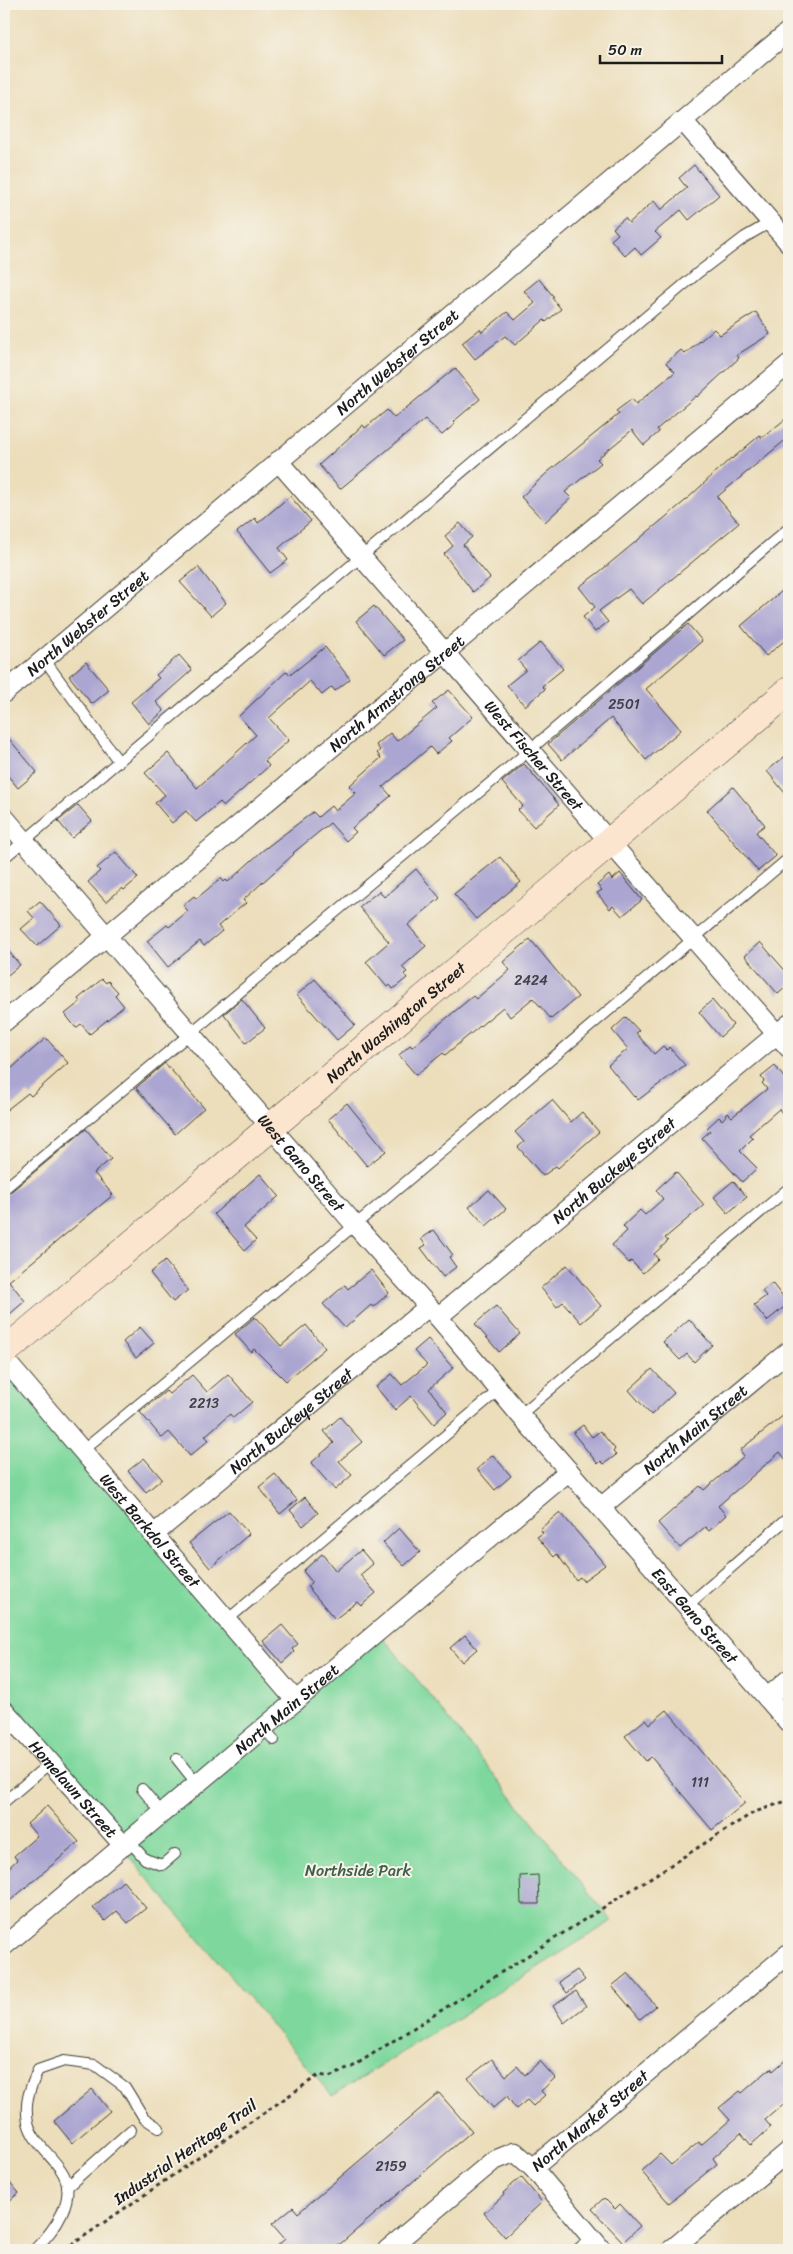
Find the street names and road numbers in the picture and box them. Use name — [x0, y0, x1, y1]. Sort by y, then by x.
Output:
street label: North Webster Street — [329, 301, 465, 422]
street label: North Webster Street — [19, 562, 156, 684]
street label: North Armstrong Street — [322, 627, 471, 759]
street label: West Fischer Street — [477, 693, 591, 818]
street label: North Washington Street — [319, 954, 473, 1090]
street label: West Gano Street — [250, 1107, 353, 1219]
street label: North Buckeye Street — [545, 1109, 683, 1231]
street label: North Buckeye Street — [222, 1360, 360, 1481]
street label: North Main Street — [636, 1376, 754, 1482]
street label: West Barkdol Street — [92, 1466, 208, 1595]
street label: East Gano Street — [644, 1560, 746, 1671]
street label: North Main Street — [227, 1656, 345, 1761]
street label: Homelawn Street — [22, 1733, 125, 1845]
street label: North Market Street — [524, 2062, 656, 2179]
street label: Industrial Heritage Trail — [106, 2091, 263, 2213]

